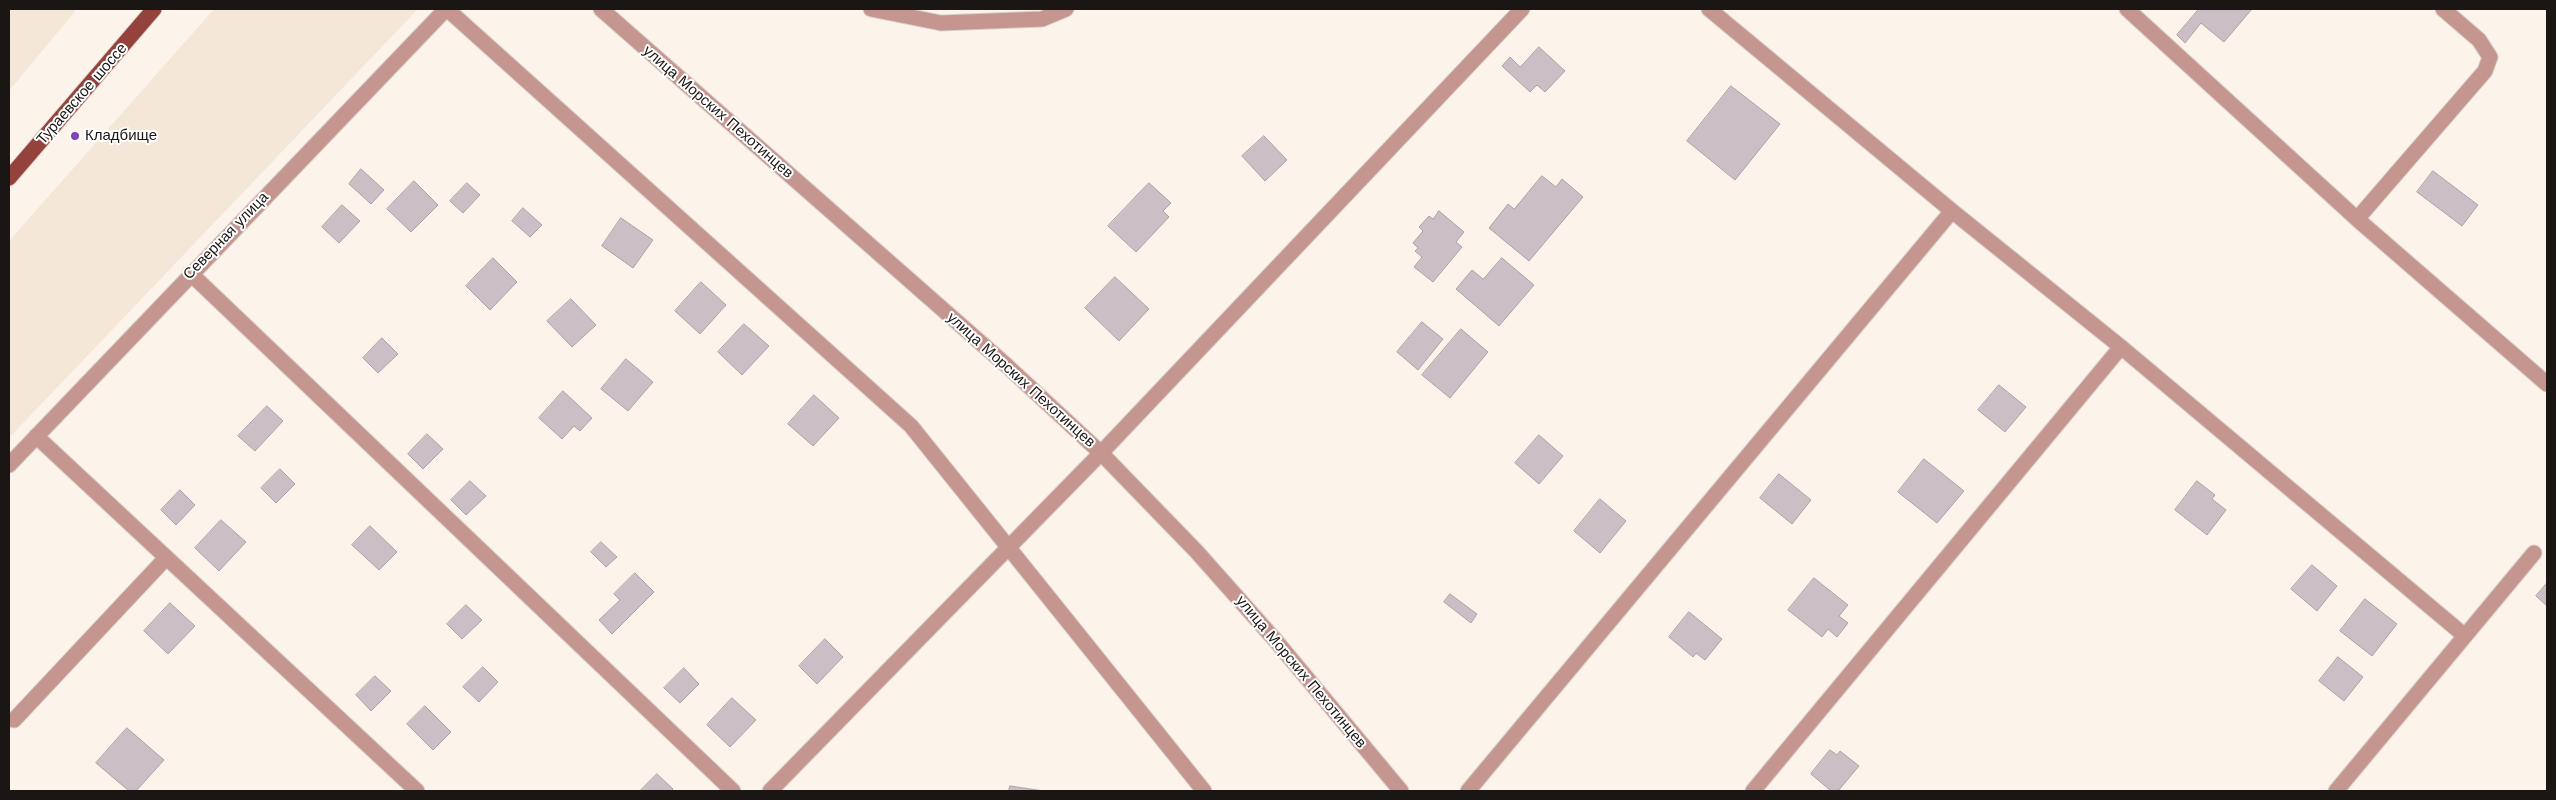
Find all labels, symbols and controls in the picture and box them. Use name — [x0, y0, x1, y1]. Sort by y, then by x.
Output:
street label: Тураевское шоссе — [33, 40, 131, 148]
street label: улица Морских Пехотинцев — [639, 42, 797, 182]
place label: Кладбище — [85, 127, 157, 145]
marker: Кладбище — [69, 130, 81, 142]
street label: Северная улица — [180, 188, 272, 284]
street label: улица Морских Пехотинцев — [943, 309, 1099, 451]
street label: улица Морских Пехотинцев — [1232, 592, 1370, 752]

